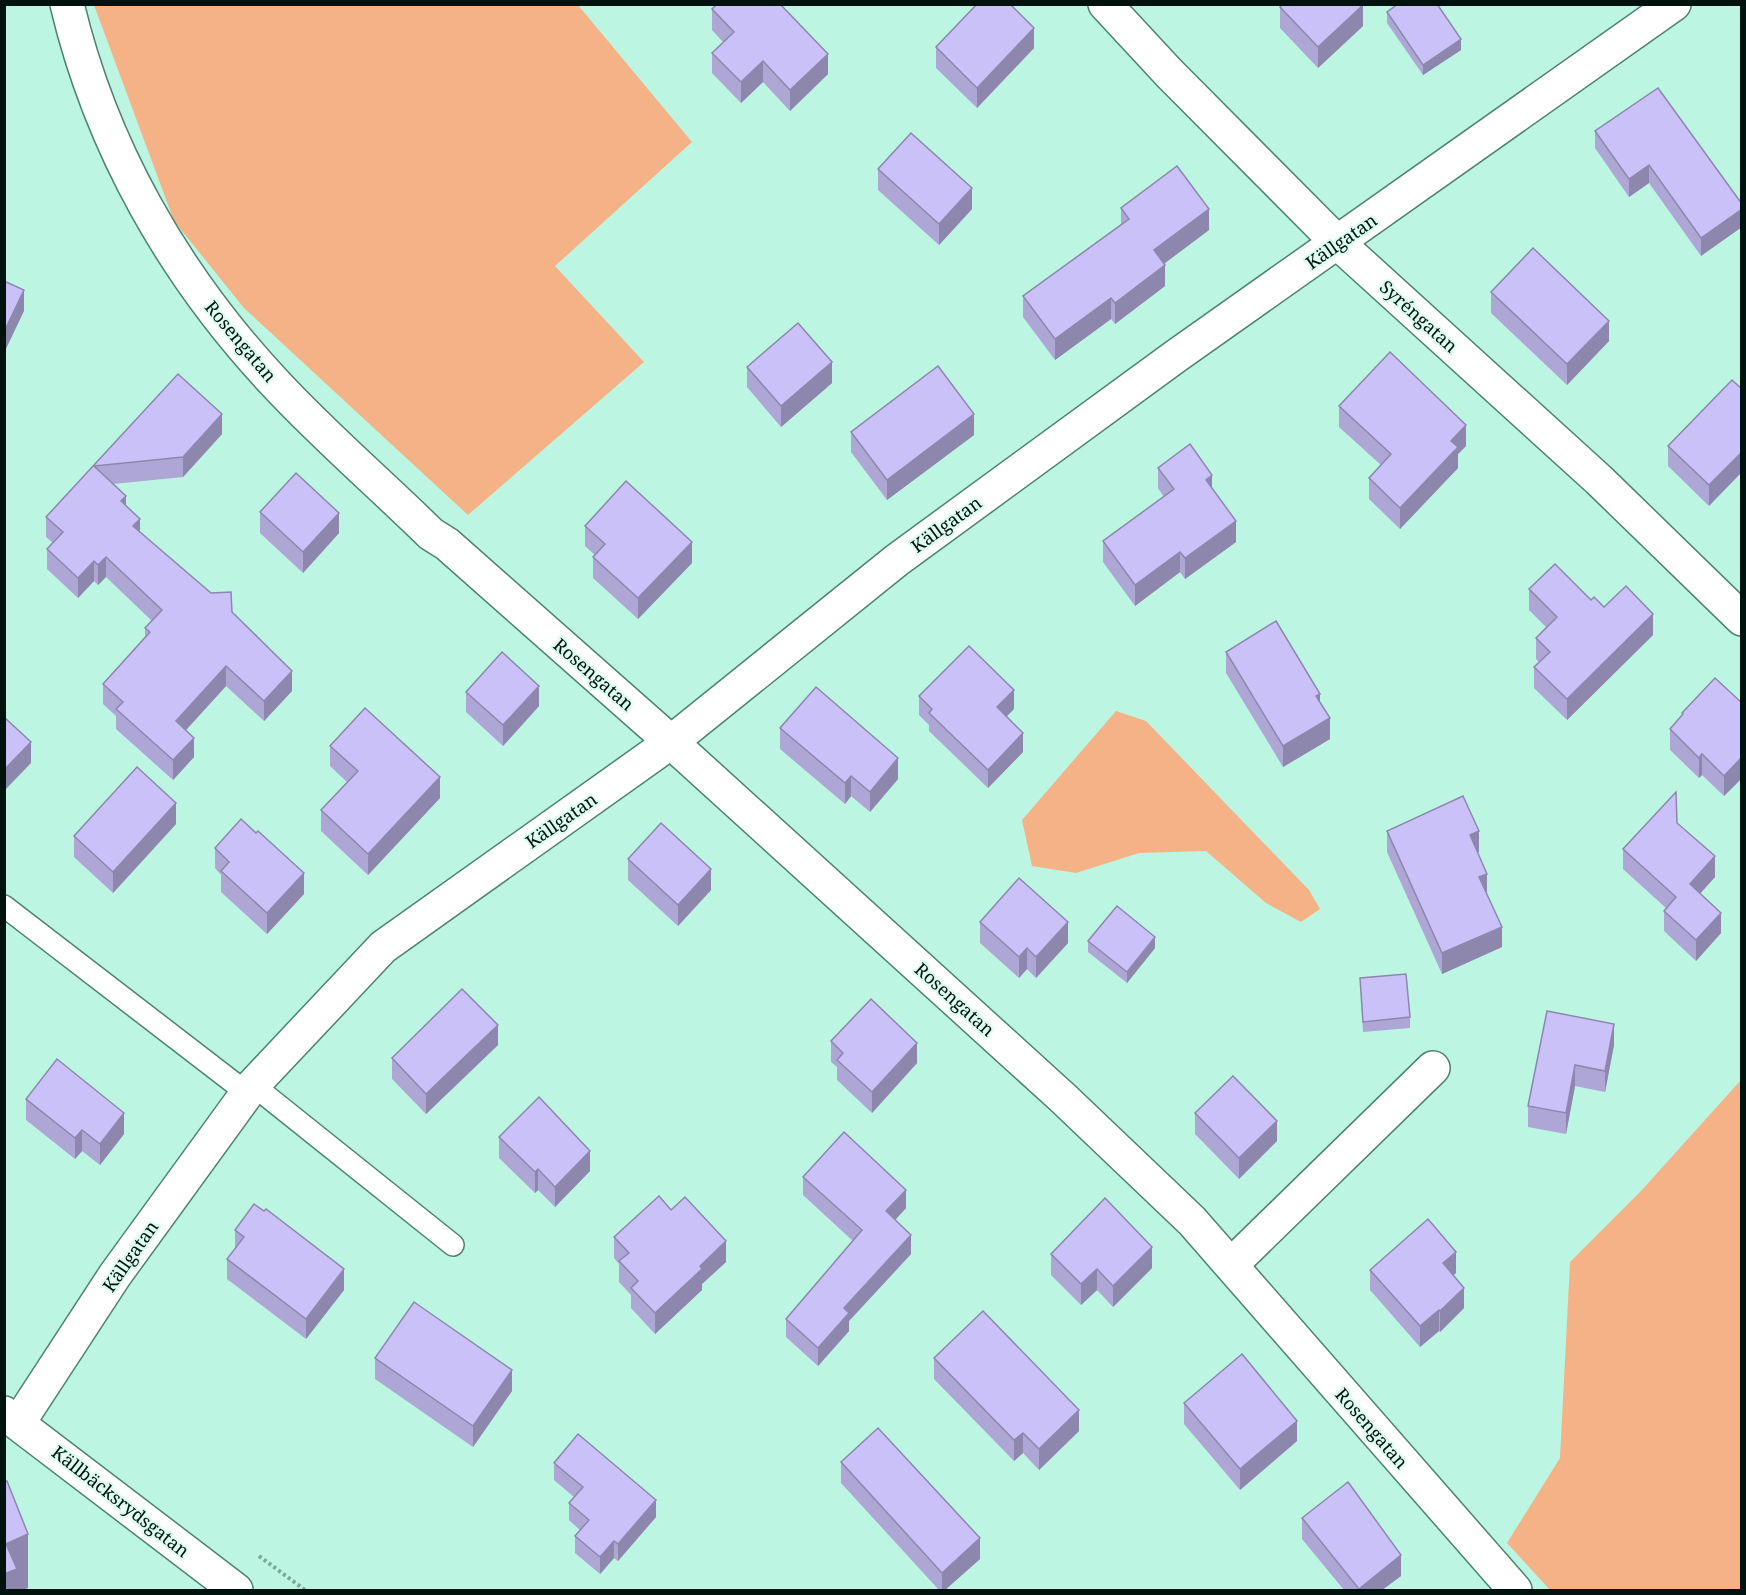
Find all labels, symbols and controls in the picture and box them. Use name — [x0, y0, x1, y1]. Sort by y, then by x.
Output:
street label: Källgatan — [1301, 207, 1382, 274]
street label: Syréngatan — [1375, 275, 1463, 358]
street label: Rosengatan — [200, 295, 282, 387]
street label: Källgatan — [906, 490, 986, 558]
street label: Rosengatan — [549, 632, 640, 716]
street label: Källgatan — [521, 786, 602, 853]
street label: Rosengatan — [910, 957, 1000, 1041]
street label: Källgatan — [97, 1215, 164, 1296]
street label: Rosengatan — [1330, 1383, 1414, 1474]
street label: Källbäcksrydsgatan — [47, 1440, 195, 1562]

